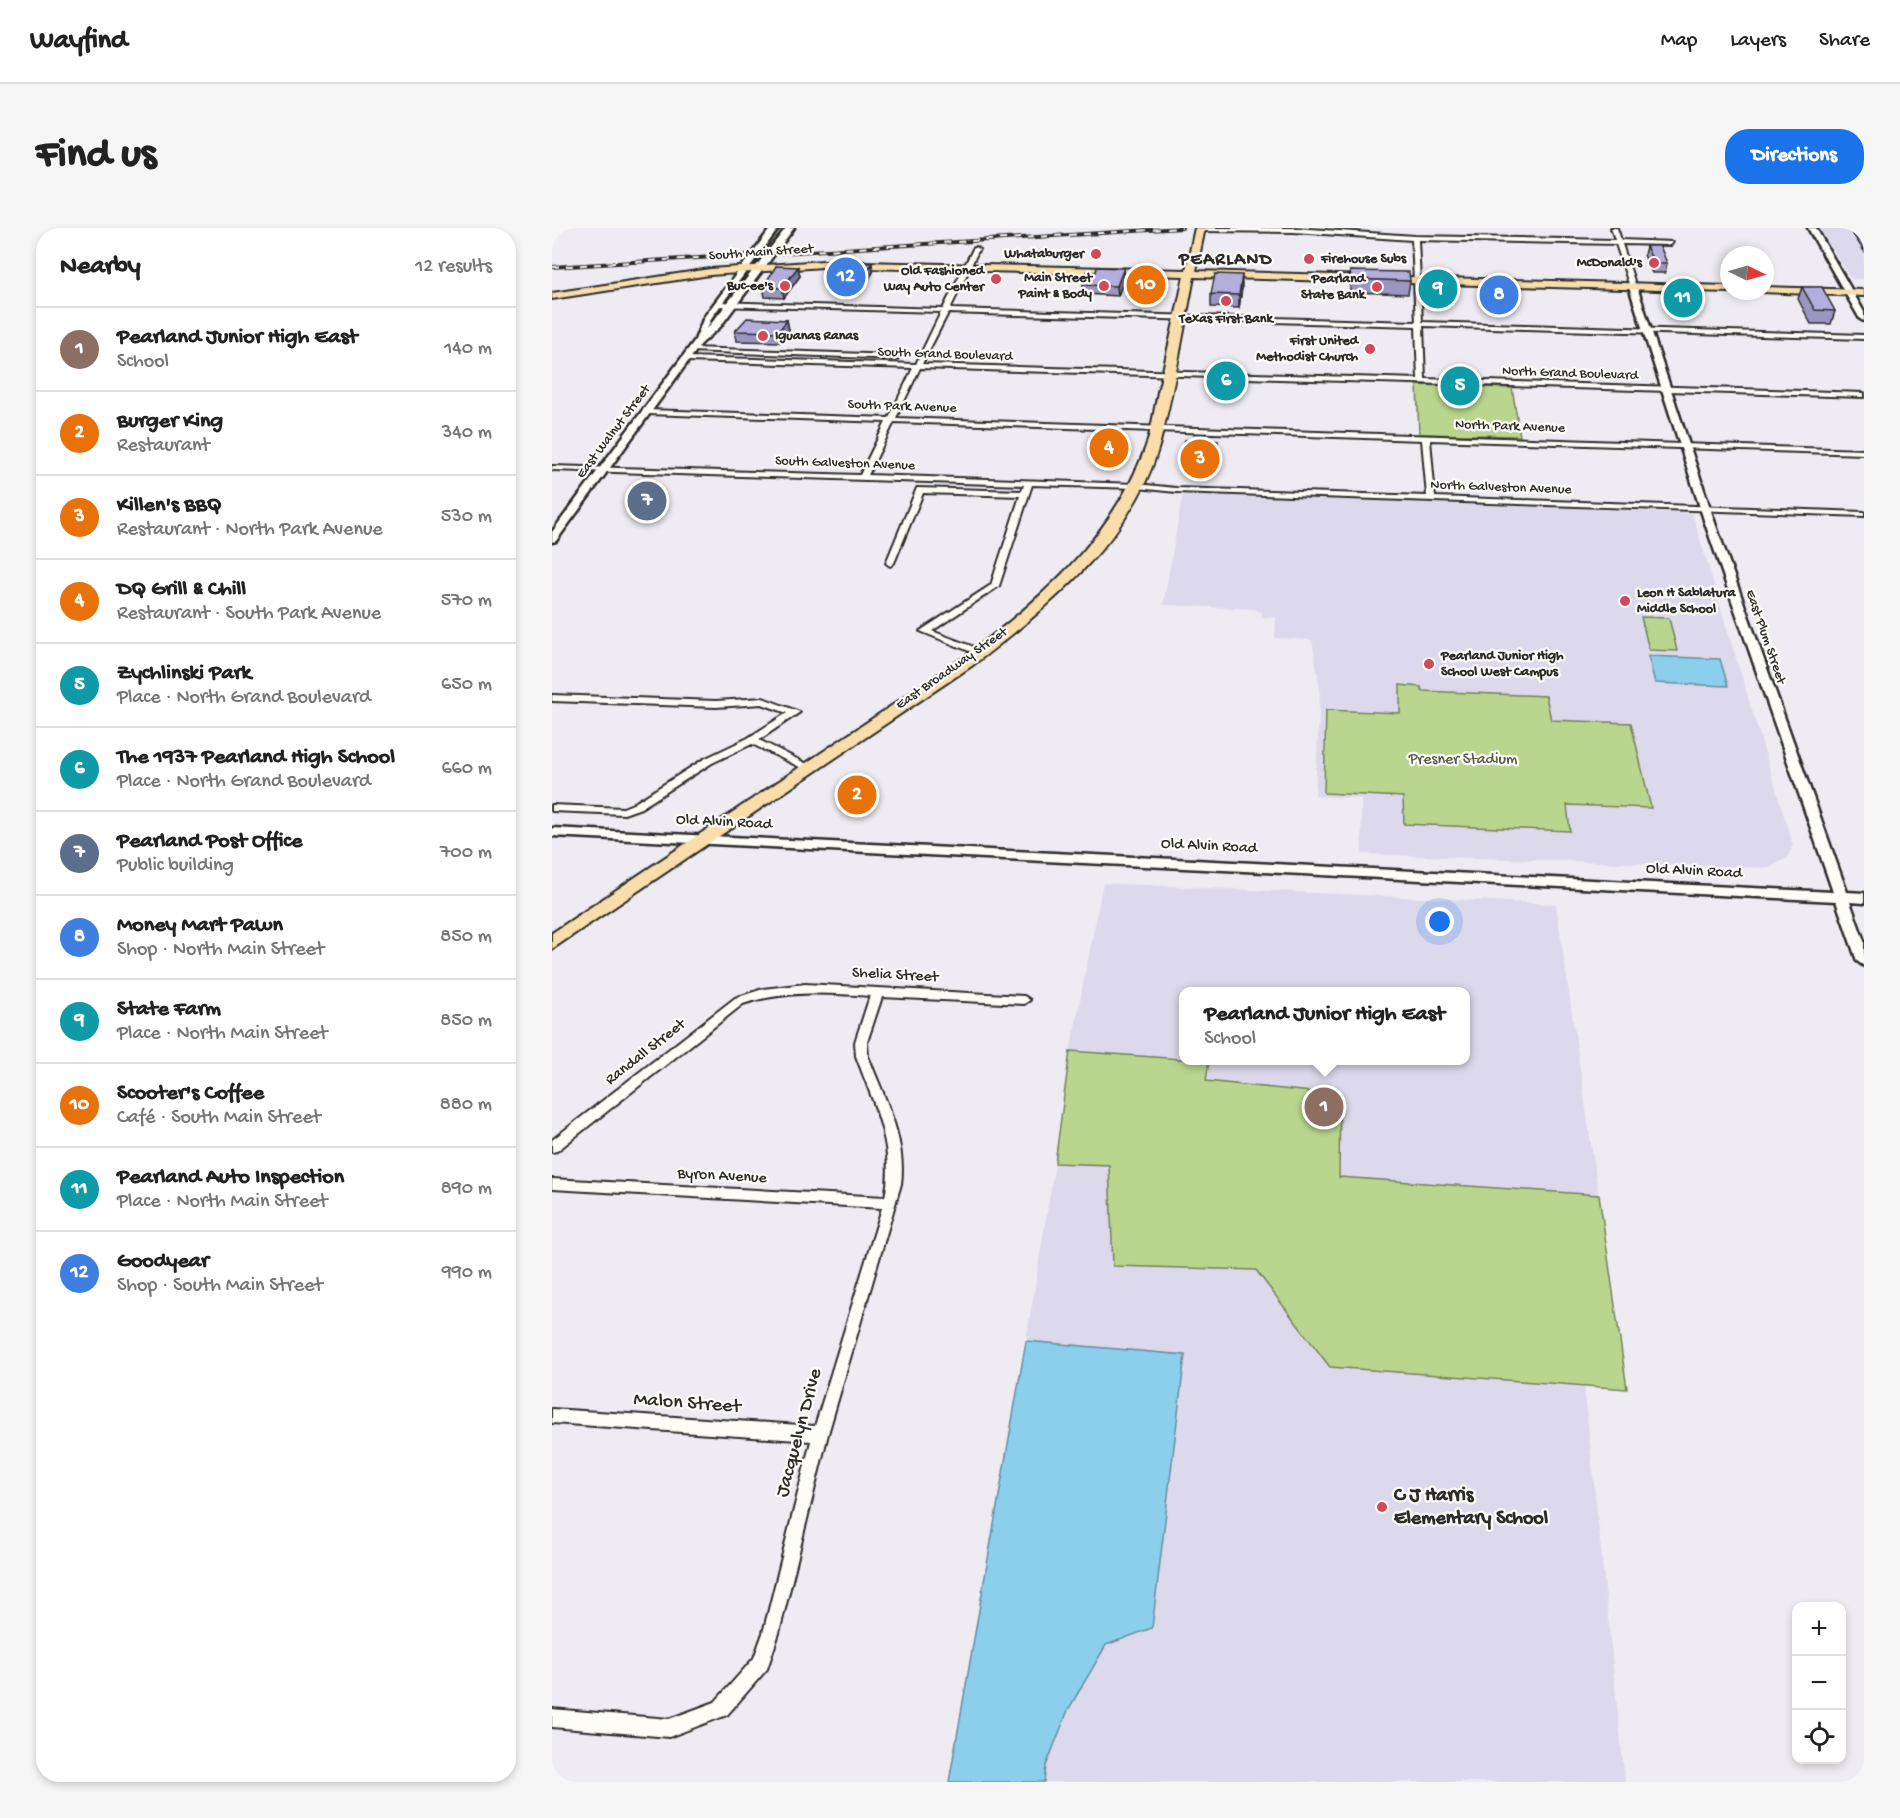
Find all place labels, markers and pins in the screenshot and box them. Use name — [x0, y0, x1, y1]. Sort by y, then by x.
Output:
place label: Whataburger — [1003, 246, 1086, 263]
marker: Whataburger — [1089, 247, 1103, 261]
place label: Firehouse Subs — [1320, 251, 1407, 268]
marker: Firehouse Subs — [1302, 252, 1316, 266]
pin: 12 — [826, 254, 866, 300]
place label: McDonald's — [1577, 255, 1643, 272]
marker: McDonald's — [1647, 256, 1661, 270]
pin: 10 — [1126, 262, 1166, 308]
place label: Old Fashioned Way Auto Center — [883, 263, 986, 296]
pin: 9 — [1418, 266, 1458, 312]
place label: Main Street Paint & Body — [1018, 270, 1093, 303]
place label: Pearland State Bank — [1301, 271, 1367, 304]
marker: Old Fashioned Way Auto Center — [989, 272, 1003, 286]
pin: 8 — [1480, 272, 1518, 318]
pin: 11 — [1664, 276, 1702, 320]
place label: Buc-ee's — [726, 278, 774, 295]
marker: Buc-ee's — [778, 279, 792, 293]
marker: Main Street Paint & Body — [1097, 279, 1111, 293]
marker: Pearland State Bank — [1370, 280, 1384, 294]
marker: Texas First Bank — [1219, 294, 1233, 308]
place label: Texas First Bank — [1178, 311, 1274, 328]
place label: Iguanas Ranas — [775, 328, 859, 345]
marker: Iguanas Ranas — [756, 329, 770, 343]
place label: First United Methodist Church — [1256, 333, 1360, 366]
marker: First United Methodist Church — [1363, 342, 1377, 356]
pin: 6 — [1206, 358, 1246, 404]
pin: 5 — [1440, 364, 1480, 408]
pin: 4 — [1090, 426, 1128, 470]
pin: 3 — [1180, 436, 1220, 482]
pin: 7 — [628, 478, 667, 524]
place label: Leon H Sablatura Middle School — [1637, 585, 1737, 618]
marker: Leon H Sablatura Middle School — [1618, 594, 1632, 608]
place label: Pearland Junior High School West Campus — [1440, 648, 1564, 681]
marker: Pearland Junior High School West Campus — [1422, 657, 1436, 671]
pin: 2 — [838, 772, 876, 818]
pin: 1 — [1304, 1084, 1344, 1130]
place label: C J Harris Elementary School — [1393, 1485, 1549, 1531]
marker: C J Harris Elementary School — [1375, 1500, 1389, 1514]

